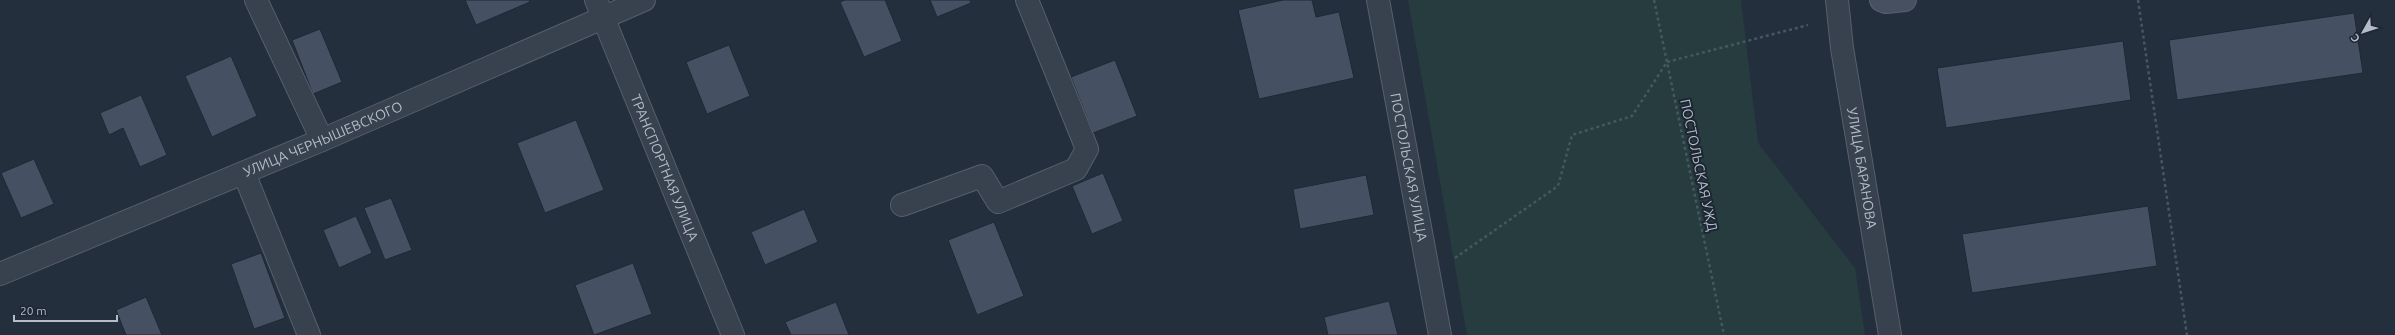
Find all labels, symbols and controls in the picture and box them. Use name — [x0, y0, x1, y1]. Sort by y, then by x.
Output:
north arrow — [2343, 12, 2383, 52]
text: С — [2348, 32, 2362, 45]
street label: ТРАНСПОРТНАЯ УЛИЦА — [627, 92, 702, 243]
street label: ПОСТОЛЬСКАЯ УЛИЦА — [1387, 92, 1431, 243]
street label: ПОСТОЛЬСКАЯ УЖД — [1677, 97, 1721, 233]
street label: УЛИЦА ЧЕРНЫШЕВСКОГО — [241, 98, 405, 180]
street label: УЛИЦА БАРАНОВА — [1844, 106, 1880, 230]
scale bar — [14, 297, 117, 323]
text: 20 m — [20, 304, 47, 317]

